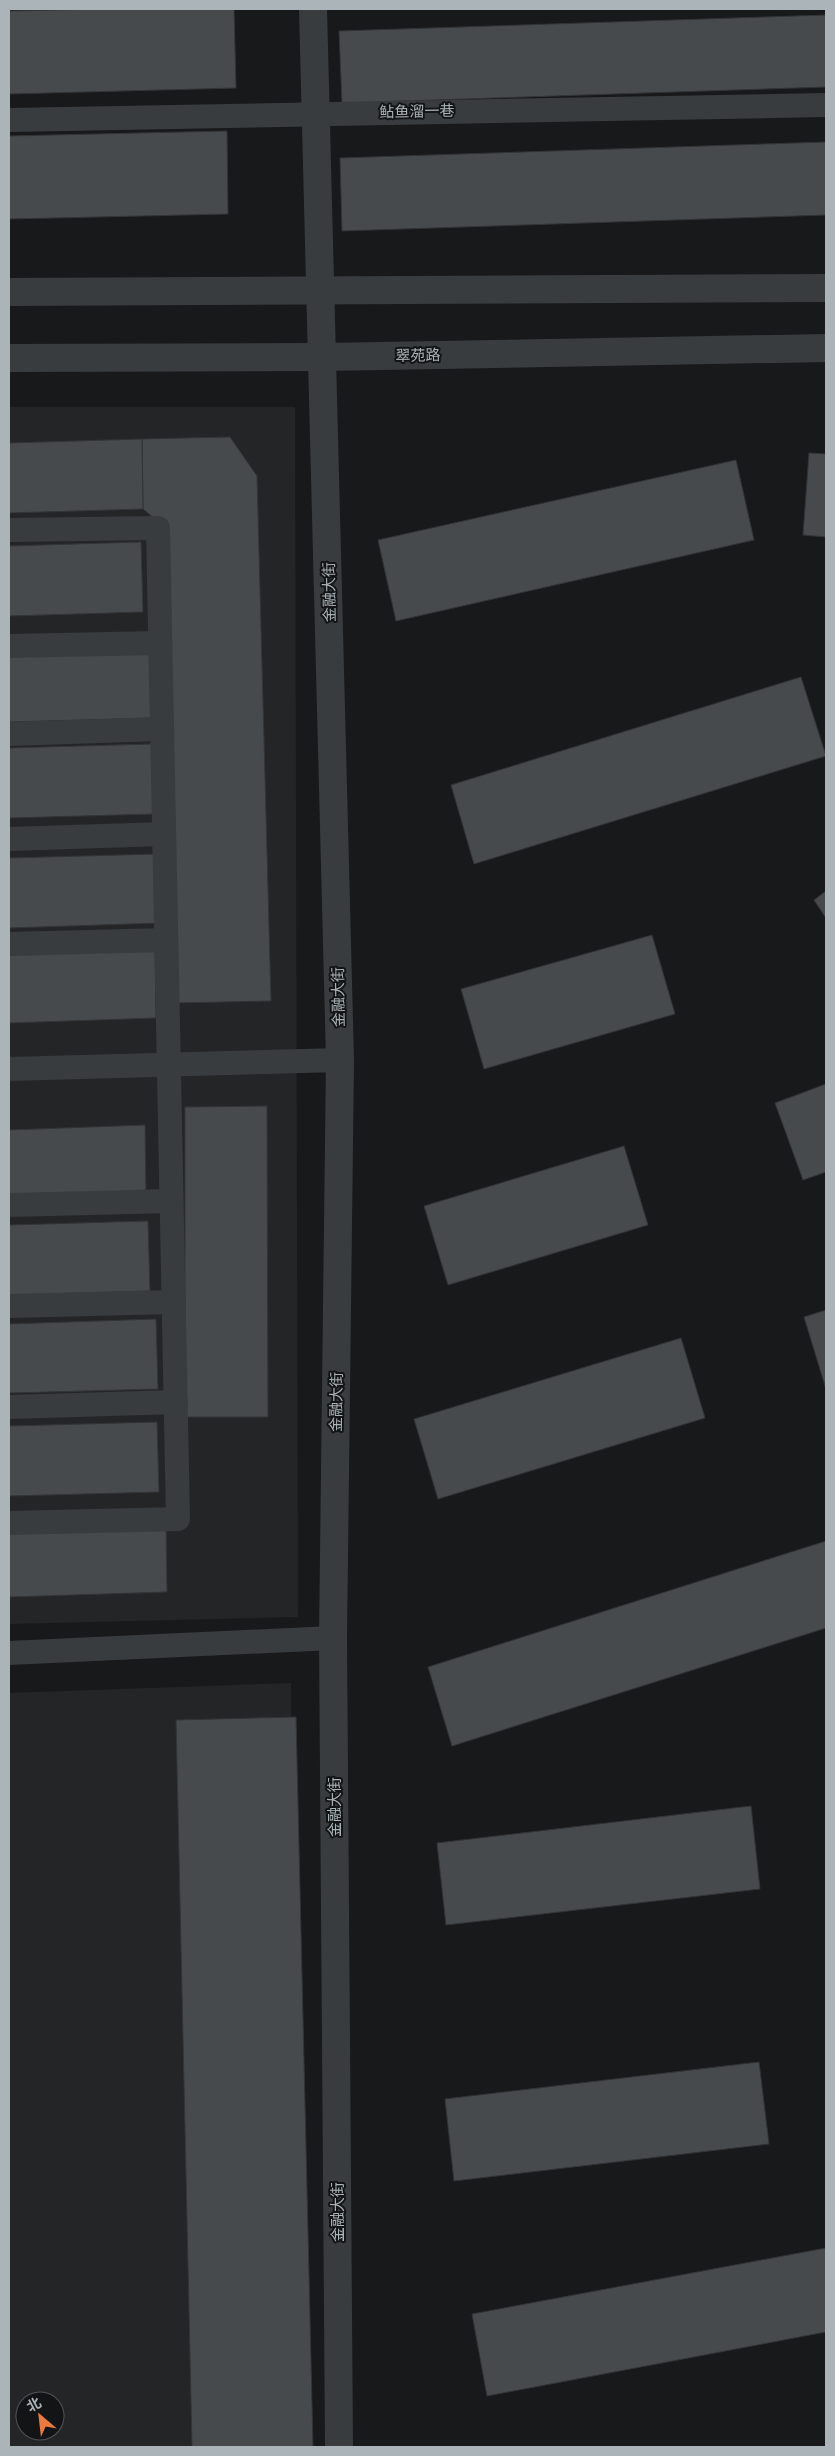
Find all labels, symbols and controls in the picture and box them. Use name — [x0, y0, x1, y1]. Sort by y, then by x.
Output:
street label: 鲇鱼溜一巷 — [379, 102, 455, 120]
street label: 翠苑路 — [395, 346, 441, 364]
street label: 金融大街 — [320, 562, 338, 622]
street label: 金融大街 — [329, 967, 347, 1027]
street label: 金融大街 — [327, 1372, 345, 1432]
street label: 金融大街 — [326, 1777, 343, 1837]
street label: 金融大街 — [329, 2182, 346, 2242]
north arrow — [15, 2391, 65, 2441]
text: 北 — [24, 2394, 44, 2415]

